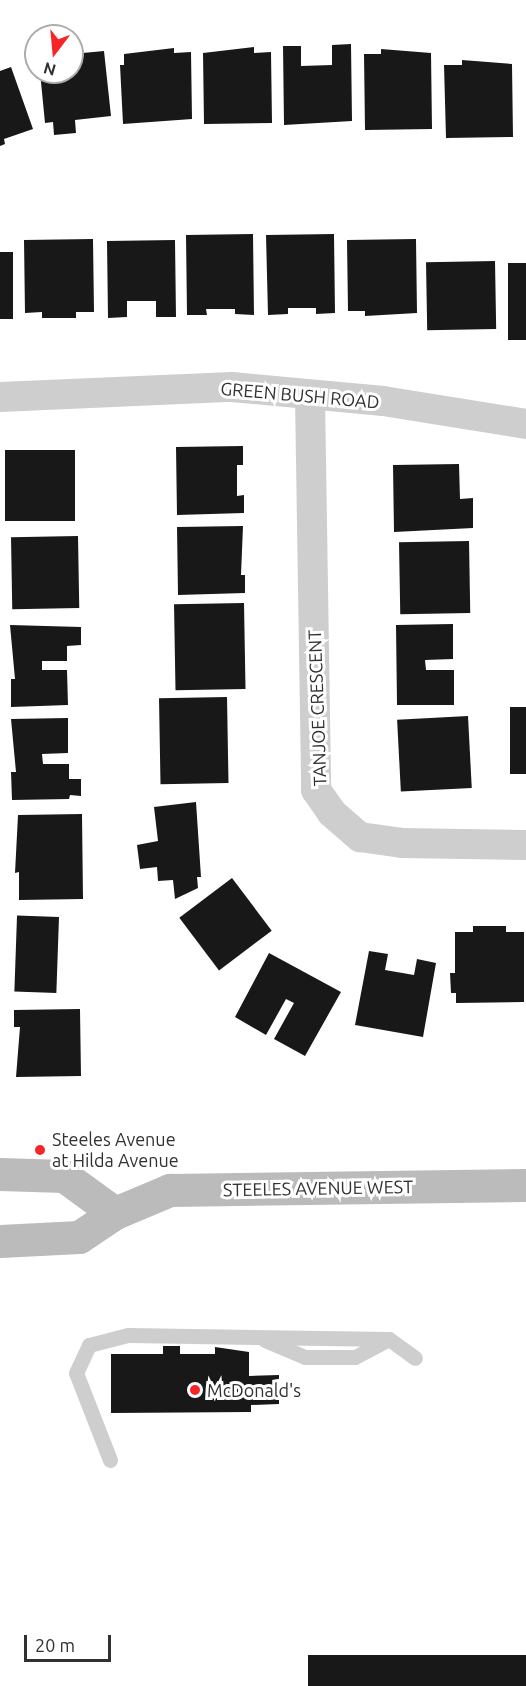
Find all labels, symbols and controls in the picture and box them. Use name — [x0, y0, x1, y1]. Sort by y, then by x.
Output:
north arrow — [24, 24, 84, 84]
text: N — [41, 59, 58, 80]
street label: GREEN BUSH ROAD — [220, 377, 380, 413]
street label: TANJOE CRESCENT — [303, 629, 331, 787]
place label: Steeles Avenue at Hilda Avenue — [52, 1129, 179, 1172]
marker: Steeles Avenue at Hilda Avenue — [33, 1143, 47, 1157]
street label: STEELES AVENUE WEST — [223, 1176, 413, 1200]
place label: McDonald's — [207, 1379, 301, 1401]
marker: McDonald's — [188, 1383, 202, 1397]
scale bar — [27, 1623, 114, 1661]
text: 20 m — [35, 1635, 75, 1655]

